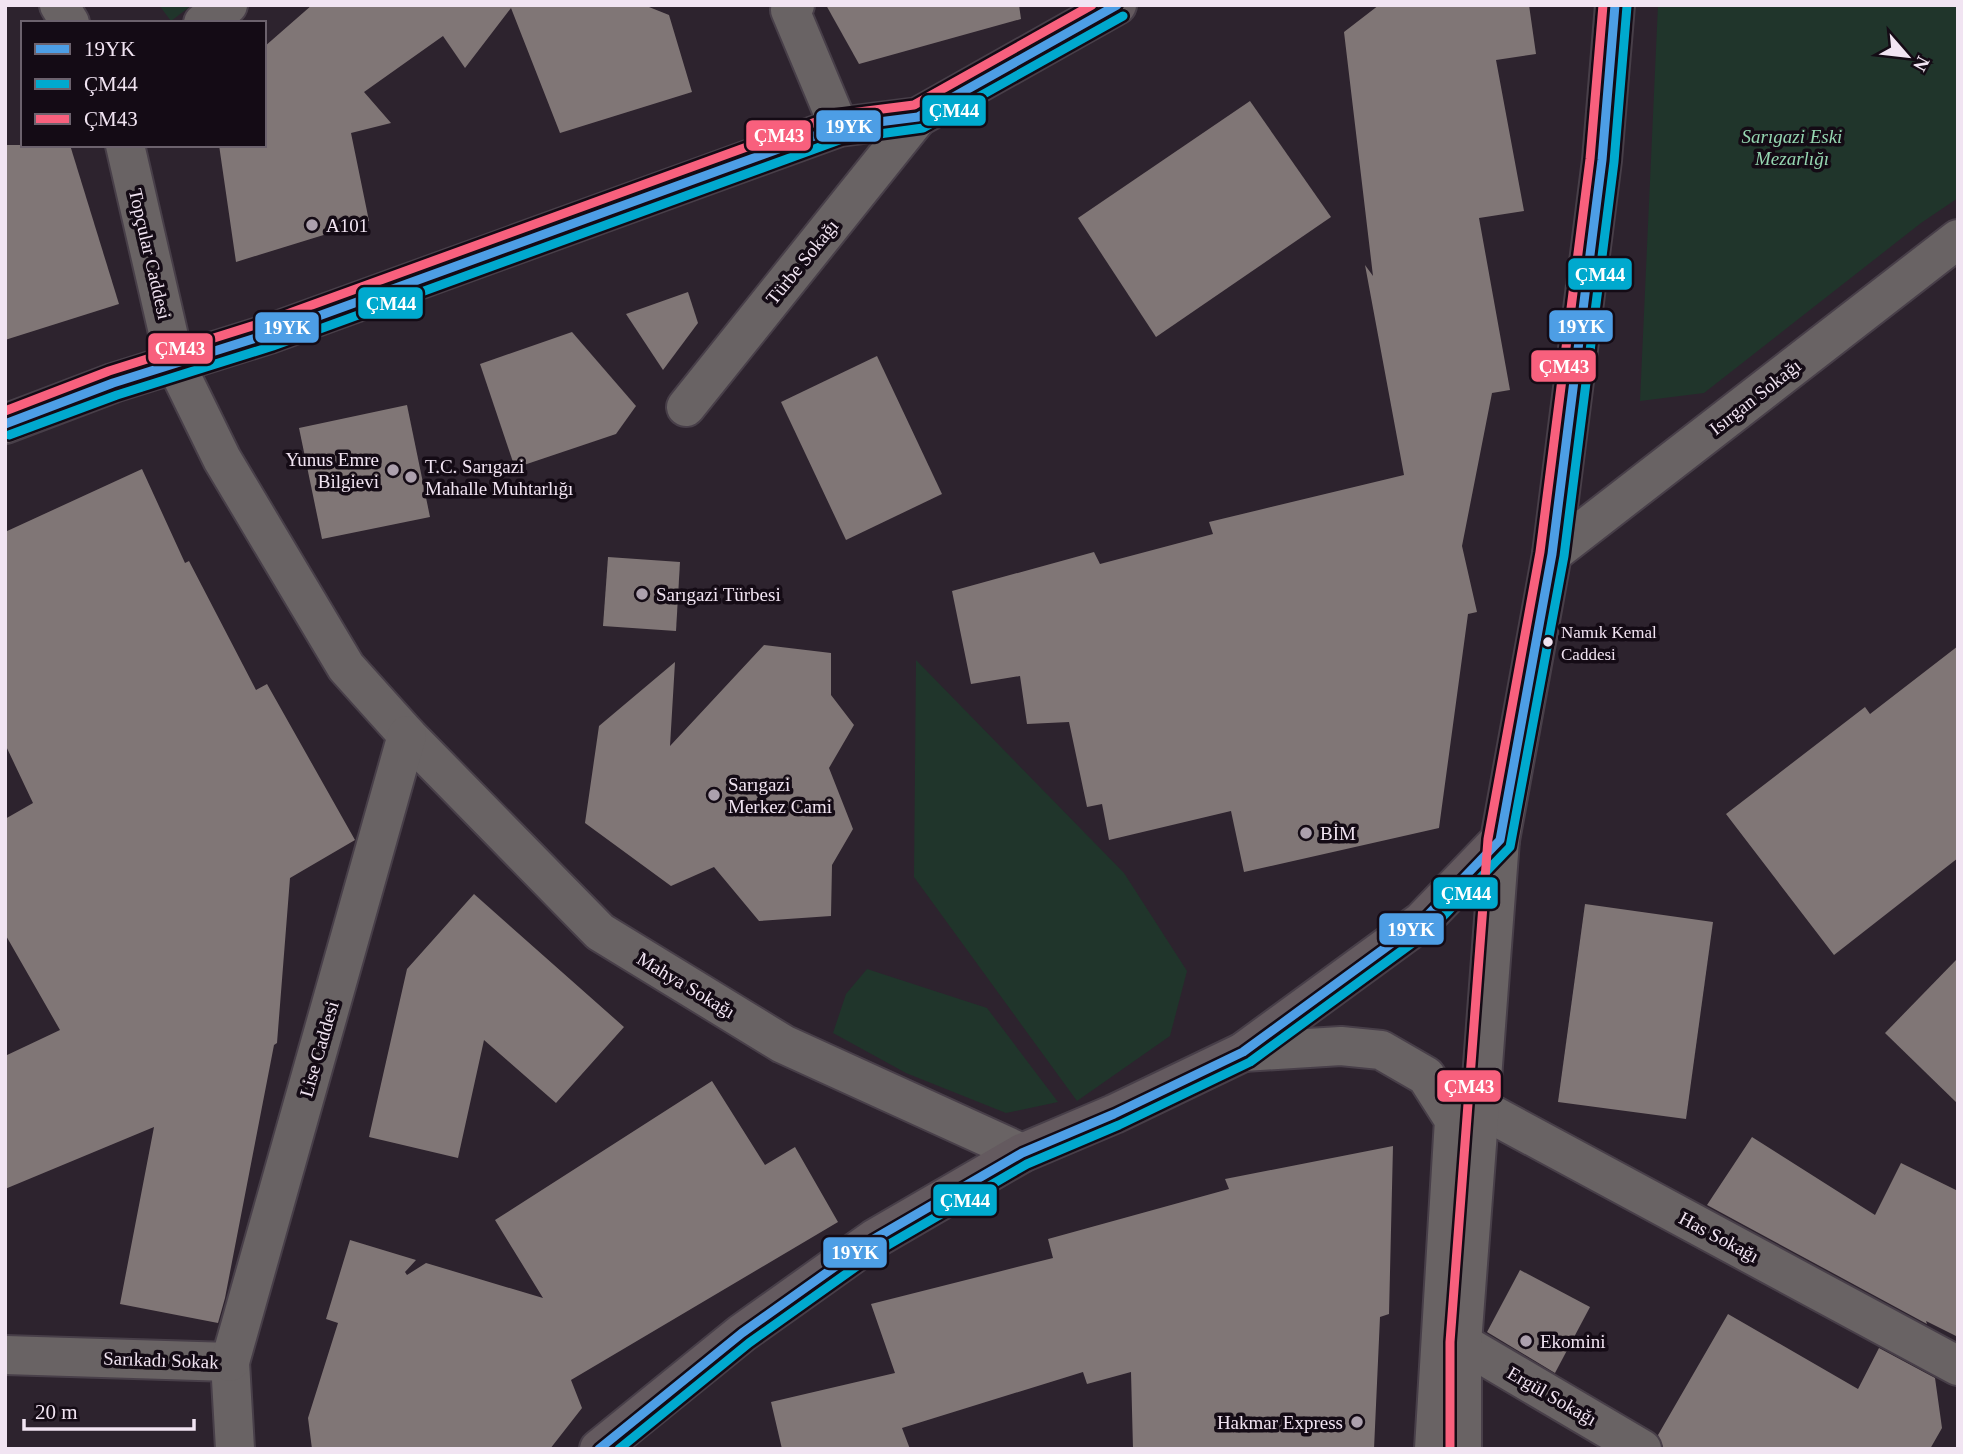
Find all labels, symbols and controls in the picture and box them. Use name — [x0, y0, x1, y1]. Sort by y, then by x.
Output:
legend — [21, 21, 266, 147]
north arrow — [1872, 21, 1942, 91]
text: 19YK — [84, 37, 135, 61]
text: N — [1909, 53, 1934, 75]
text: ÇM44 — [84, 72, 138, 96]
line badge: ÇM44 — [921, 94, 987, 127]
text: ÇM44 — [929, 100, 980, 121]
text: ÇM43 — [84, 107, 138, 131]
line badge: 19YK — [815, 109, 882, 143]
text: 19YK — [825, 116, 873, 137]
line badge: ÇM43 — [745, 119, 812, 152]
text: ÇM43 — [754, 125, 804, 146]
park label: Sarıgazi Eski Mezarlığı — [1742, 126, 1842, 169]
street label: Topçular Caddesi — [125, 187, 175, 321]
place label: A101 — [326, 215, 368, 236]
street label: Türbe Sokağı — [761, 215, 843, 309]
marker: A101 — [304, 217, 320, 233]
line badge: ÇM44 — [1567, 257, 1633, 291]
text: ÇM44 — [1575, 264, 1626, 285]
line badge: ÇM44 — [357, 286, 424, 320]
text: ÇM44 — [366, 293, 417, 314]
line badge: 19YK — [1548, 309, 1614, 343]
line badge: 19YK — [254, 311, 320, 344]
text: 19YK — [1557, 316, 1605, 337]
text: 19YK — [263, 317, 311, 338]
line badge: ÇM43 — [147, 332, 214, 365]
text: ÇM43 — [155, 338, 205, 359]
line badge: ÇM43 — [1530, 349, 1597, 383]
street label: Isırgan Sokağı — [1705, 355, 1805, 439]
text: ÇM43 — [1539, 356, 1589, 377]
place label: Yunus Emre Bilgievi — [286, 449, 379, 492]
place label: T.C. Sarıgazi Mahalle Muhtarlığı — [425, 456, 573, 499]
marker: Yunus Emre Bilgievi — [385, 462, 401, 478]
marker: T.C. Sarıgazi Mahalle Muhtarlığı — [403, 469, 419, 485]
place label: Sarıgazi Türbesi — [656, 584, 781, 605]
marker: Sarıgazi Türbesi — [634, 586, 650, 602]
place label: Namık Kemal Caddesi — [1561, 623, 1657, 664]
marker: Namık Kemal Caddesi — [1541, 635, 1555, 649]
place label: Sarıgazi Merkez Cami — [728, 774, 832, 817]
marker: Sarıgazi Merkez Cami — [706, 787, 722, 803]
place label: BİM — [1320, 823, 1356, 844]
marker: BİM — [1298, 825, 1314, 841]
line badge: ÇM44 — [1432, 876, 1499, 910]
text: ÇM44 — [1441, 883, 1492, 904]
line badge: 19YK — [1378, 912, 1445, 946]
text: 19YK — [1387, 919, 1435, 940]
street label: Mahya Sokağı — [633, 948, 739, 1022]
street label: Lise Caddesi — [295, 999, 343, 1099]
line badge: ÇM43 — [1436, 1069, 1502, 1103]
text: ÇM43 — [1444, 1076, 1494, 1097]
line badge: ÇM44 — [932, 1183, 998, 1217]
text: ÇM44 — [940, 1190, 991, 1211]
street label: Has Sokağı — [1676, 1207, 1762, 1267]
line badge: 19YK — [822, 1236, 888, 1269]
text: 19YK — [831, 1242, 879, 1263]
place label: Ekomini — [1540, 1331, 1605, 1352]
marker: Ekomini — [1518, 1333, 1534, 1349]
street label: Sarıkadı Sokak — [103, 1347, 220, 1373]
street label: Ergül Sokağı — [1504, 1362, 1600, 1430]
scale bar — [24, 1388, 194, 1432]
text: 20 m — [35, 1400, 78, 1424]
place label: Hakmar Express — [1217, 1412, 1343, 1433]
marker: Hakmar Express — [1349, 1414, 1365, 1430]

